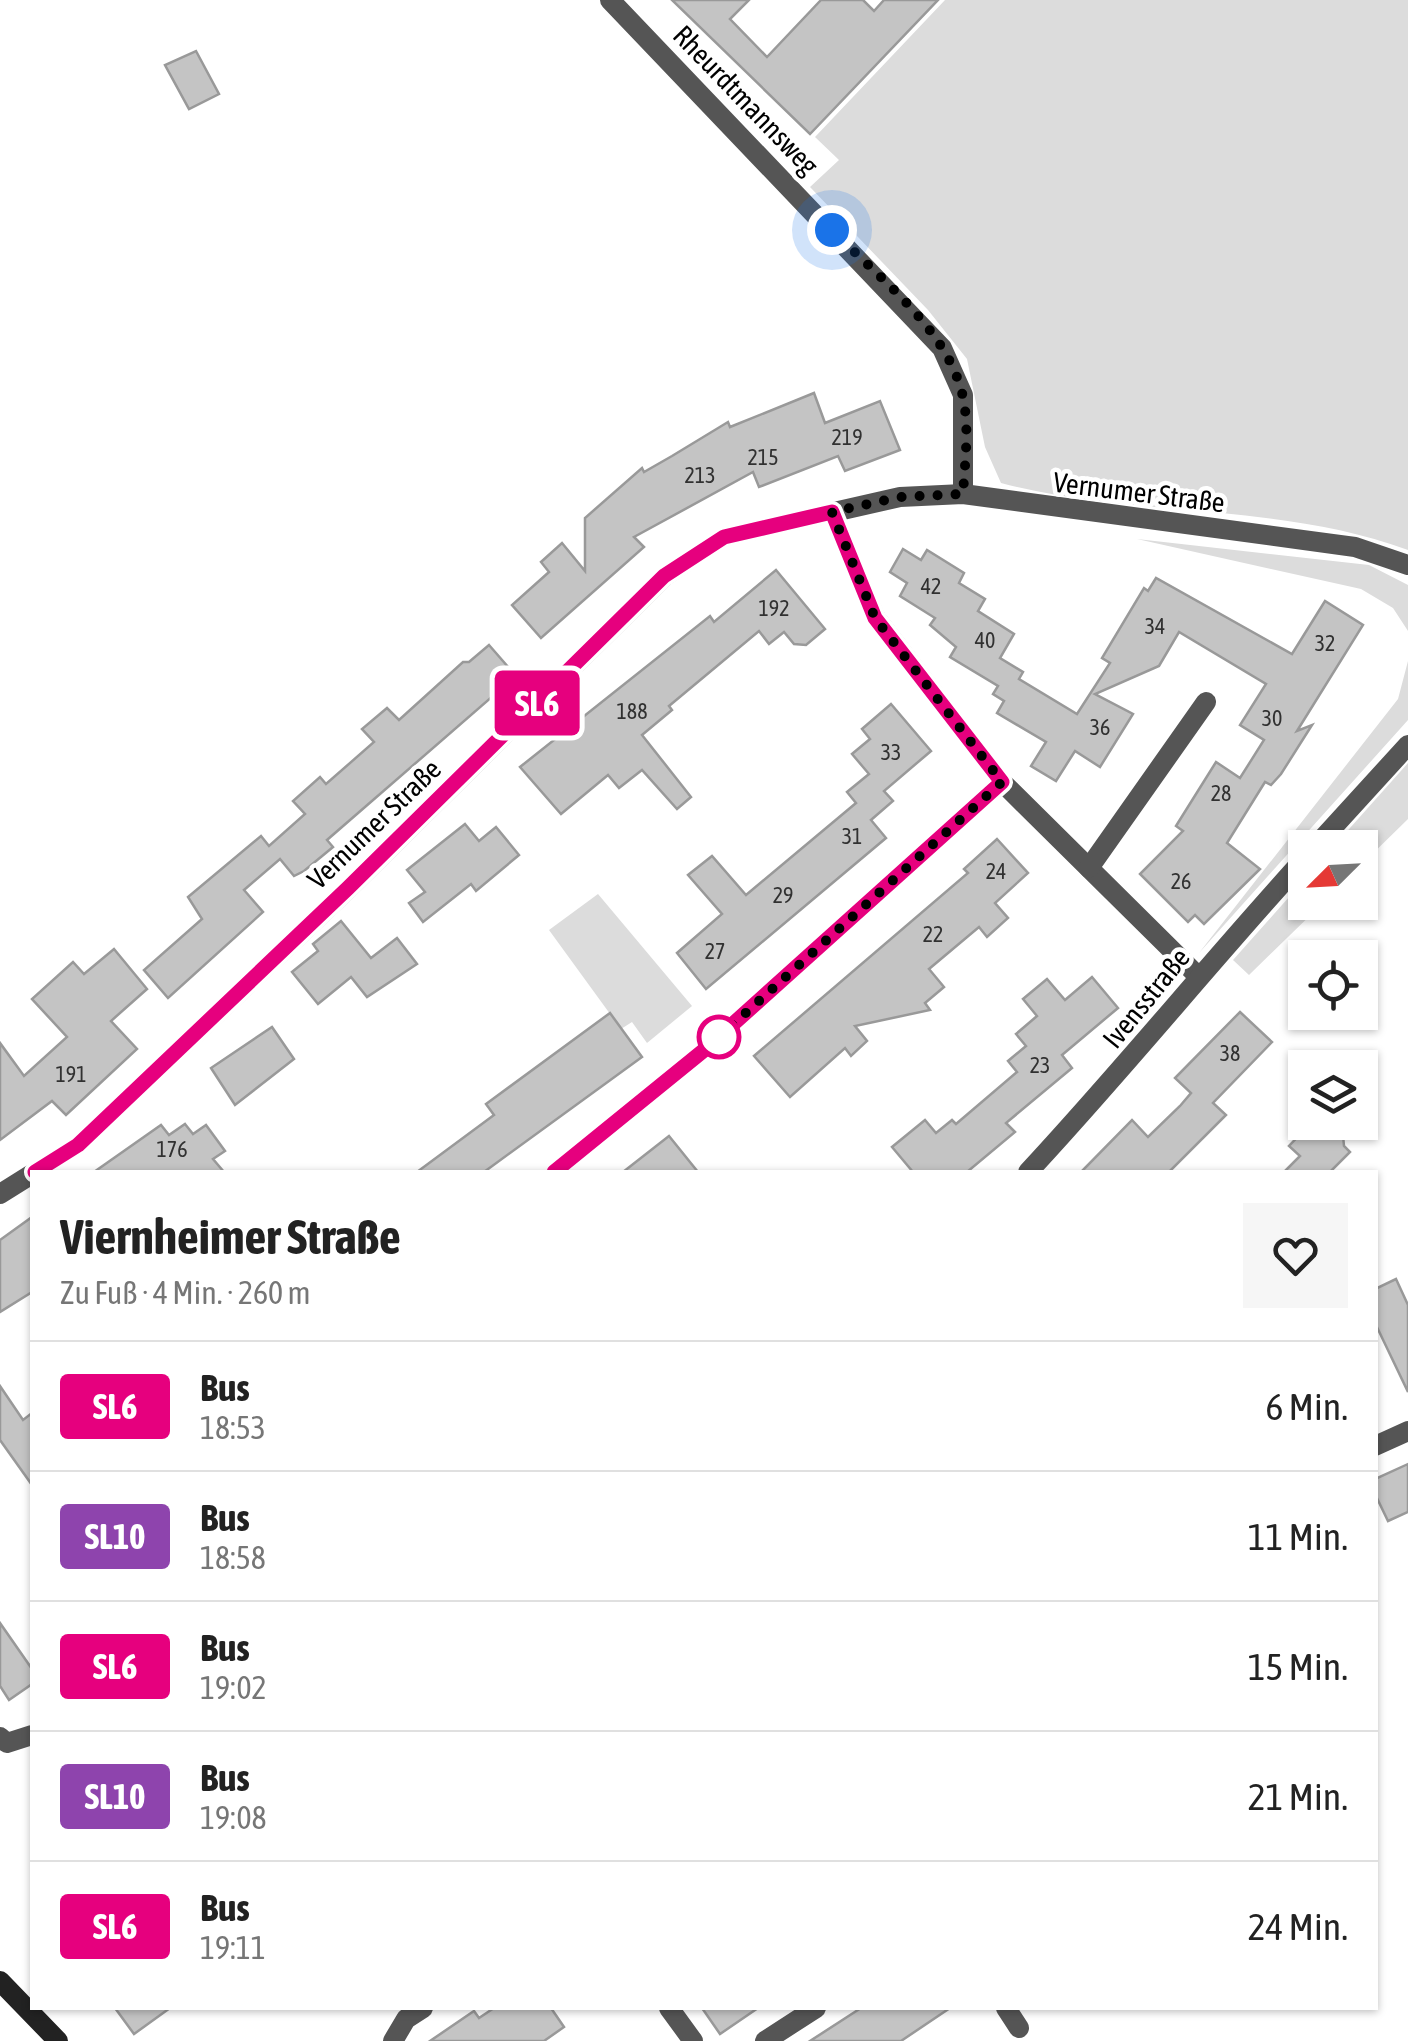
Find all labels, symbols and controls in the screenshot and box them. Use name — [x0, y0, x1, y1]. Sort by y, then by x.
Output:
street label: Rheurdtmannsweg — [667, 19, 825, 181]
your location — [807, 205, 857, 255]
house number: 219 — [831, 424, 863, 450]
house number: 215 — [747, 444, 779, 470]
house number: 213 — [684, 462, 716, 488]
street label: Vernumer Straße — [1052, 466, 1226, 518]
house number: 42 — [921, 573, 941, 599]
house number: 192 — [758, 595, 790, 621]
house number: 34 — [1145, 613, 1165, 639]
house number: 40 — [975, 627, 995, 653]
house number: 32 — [1315, 630, 1335, 656]
line badge: SL6 — [480, 670, 594, 736]
text: SL6 — [515, 683, 559, 723]
house number: 188 — [616, 698, 648, 724]
house number: 30 — [1262, 705, 1282, 731]
house number: 36 — [1090, 714, 1110, 740]
house number: 33 — [881, 739, 901, 765]
street label: Vernumer Straße — [301, 753, 447, 895]
house number: 28 — [1211, 780, 1231, 806]
house number: 31 — [842, 823, 862, 849]
north arrow — [1288, 830, 1378, 920]
map controls — [1288, 830, 1378, 1140]
house number: 24 — [986, 858, 1006, 884]
house number: 26 — [1171, 868, 1191, 894]
house number: 29 — [773, 882, 793, 908]
house number: 22 — [923, 921, 943, 947]
house number: 27 — [705, 938, 725, 964]
button: locate — [1288, 940, 1378, 1030]
street label: Ivensstraße — [1096, 942, 1196, 1054]
unlabelled marker — [698, 1016, 740, 1058]
house number: 38 — [1220, 1040, 1240, 1066]
button: layers — [1288, 1050, 1378, 1140]
house number: 23 — [1030, 1052, 1050, 1078]
house number: 191 — [55, 1061, 87, 1087]
house number: 176 — [156, 1136, 188, 1162]
button: heart — [1243, 1203, 1348, 1308]
text: Viernheimer Straße — [60, 1209, 401, 1264]
text: Zu Fuß · 4 Min. · 260 m — [60, 1274, 311, 1311]
text: Bus — [200, 1366, 250, 1409]
text: 6 Min. — [1266, 1385, 1348, 1428]
text: SL6 — [93, 1386, 137, 1426]
text: 18:53 — [200, 1409, 266, 1446]
text: Bus — [200, 1496, 250, 1539]
text: 11 Min. — [1248, 1515, 1348, 1558]
text: SL10 — [84, 1516, 146, 1556]
text: 18:58 — [200, 1539, 266, 1576]
text: Bus — [200, 1626, 250, 1669]
text: 15 Min. — [1248, 1645, 1348, 1688]
text: SL6 — [93, 1646, 137, 1686]
text: 19:02 — [200, 1669, 267, 1706]
text: Bus — [200, 1756, 250, 1799]
text: 21 Min. — [1248, 1775, 1348, 1818]
text: SL10 — [84, 1776, 146, 1816]
text: 19:08 — [200, 1799, 267, 1836]
text: Bus — [200, 1886, 250, 1929]
text: 24 Min. — [1248, 1905, 1348, 1948]
text: SL6 — [93, 1906, 137, 1946]
text: 19:11 — [200, 1929, 266, 1966]

